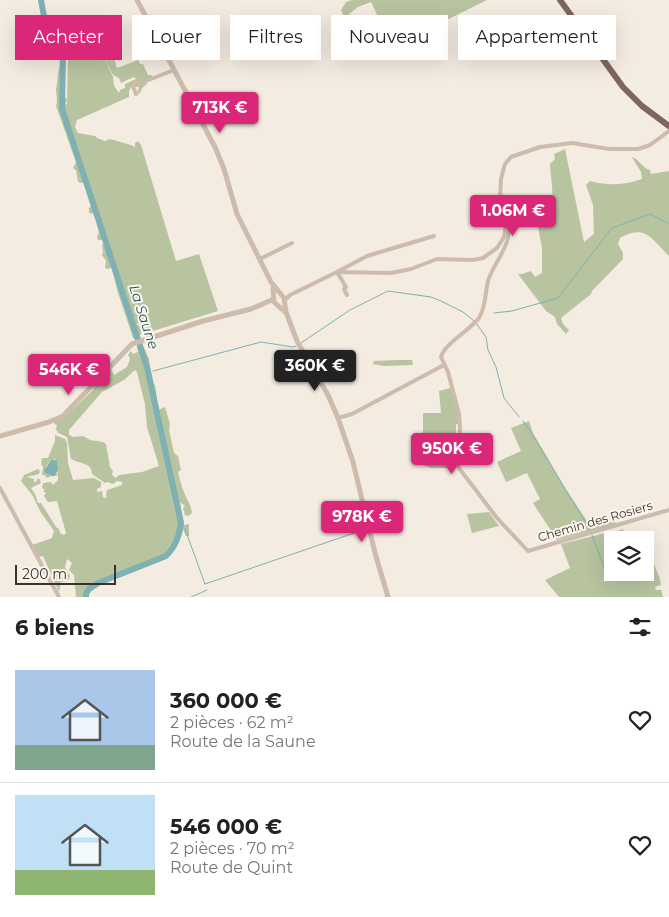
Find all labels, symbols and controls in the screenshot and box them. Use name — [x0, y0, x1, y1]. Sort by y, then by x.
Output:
chip: Acheter — [15, 15, 122, 60]
chip: Louer — [132, 15, 220, 60]
chip: Filtres — [230, 15, 321, 60]
chip: Nouveau — [331, 15, 448, 60]
chip: Appartement — [458, 15, 616, 60]
pin: 713K € — [179, 92, 261, 134]
text: 713K € — [192, 98, 248, 117]
pin: 1.06M € — [467, 194, 559, 237]
text: 1.06M € — [481, 201, 545, 220]
water label: La Saune — [125, 282, 163, 352]
pin: 360K € — [274, 350, 356, 392]
pin: 546K € — [28, 354, 110, 396]
text: 360K € — [285, 356, 345, 375]
text: 546K € — [39, 360, 99, 379]
pin: 950K € — [411, 432, 493, 475]
text: 950K € — [422, 439, 482, 458]
street label: Chemin des Rosiers — [536, 497, 654, 545]
pin: 978K € — [321, 500, 403, 543]
text: 978K € — [332, 507, 392, 526]
map controls — [604, 531, 654, 581]
button: layers — [604, 531, 654, 581]
scale bar — [15, 562, 116, 585]
text: 200 m — [22, 565, 67, 583]
icon: filters — [626, 613, 654, 641]
text: 6 biens — [15, 615, 94, 640]
text: 360 000 € — [170, 688, 282, 713]
icon: home — [55, 690, 115, 750]
icon: heart — [626, 706, 654, 734]
text: 2 pièces · 62 m² — [170, 713, 294, 732]
text: Route de la Saune — [170, 732, 316, 751]
text: 546 000 € — [170, 814, 282, 839]
icon: home — [55, 815, 115, 875]
icon: heart — [626, 831, 654, 859]
text: 2 pièces · 70 m² — [170, 839, 295, 858]
text: Route de Quint — [170, 858, 293, 877]

